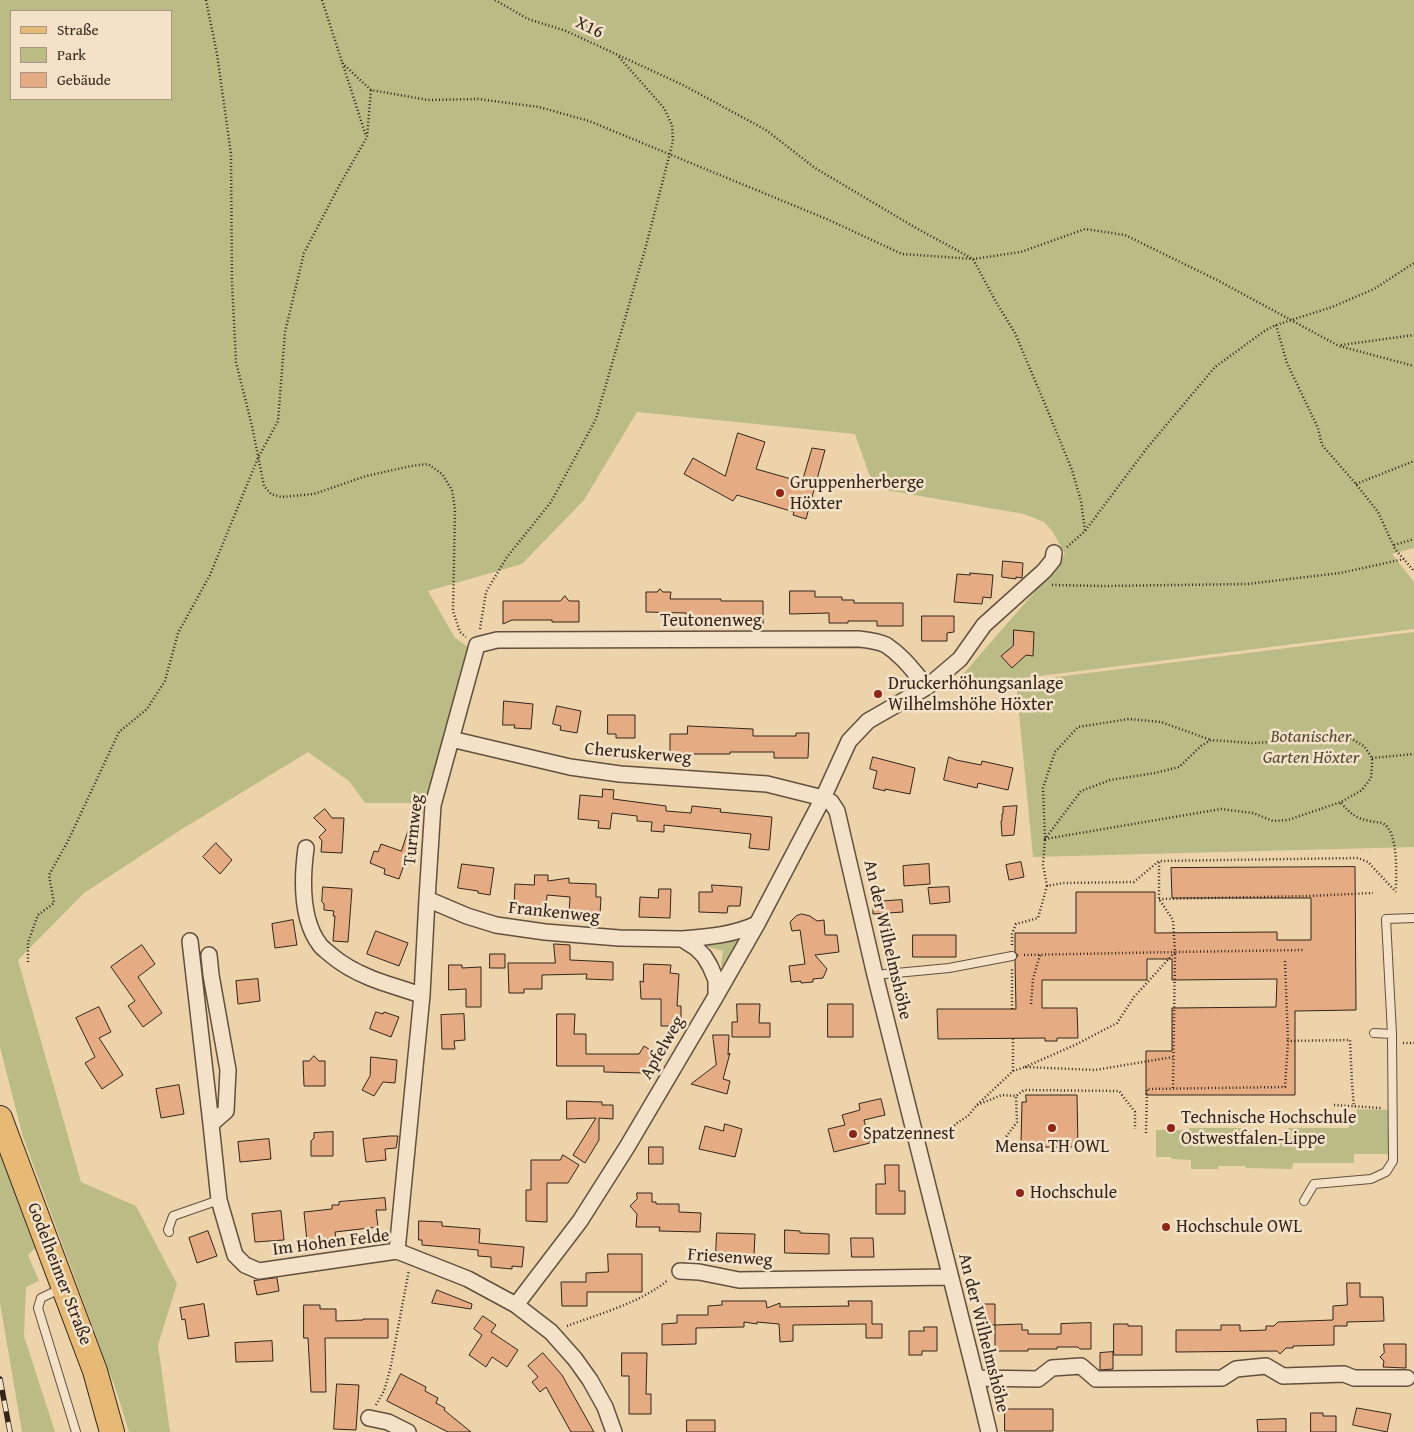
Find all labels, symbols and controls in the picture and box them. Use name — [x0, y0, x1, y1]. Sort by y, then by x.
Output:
legend — [10, 10, 172, 100]
street label: X16 — [572, 12, 606, 44]
text: Straße — [57, 19, 99, 40]
text: Park — [57, 44, 86, 65]
text: Gebäude — [57, 69, 111, 90]
place label: Gruppenherberge Höxter — [790, 472, 924, 514]
marker: Gruppenherberge Höxter — [774, 487, 786, 499]
street label: Teutonenweg — [660, 610, 762, 632]
place label: Druckerhöhungsanlage Wilhelmshöhe Höxter — [888, 673, 1063, 716]
marker: Druckerhöhungsanlage Wilhelmshöhe Höxter — [872, 688, 884, 700]
park label: Botanischer Garten Höxter — [1263, 726, 1359, 769]
street label: Cheruskerweg — [584, 739, 692, 769]
street label: Turmweg — [400, 793, 428, 867]
street label: An der Wilhelmshöhe — [858, 858, 916, 1022]
street label: Frankenweg — [507, 897, 601, 929]
street label: Apfelweg — [636, 1012, 690, 1084]
place label: Technische Hochschule Ostwestfalen-Lippe — [1181, 1107, 1356, 1150]
marker: Mensa TH OWL — [1046, 1122, 1058, 1134]
marker: Technische Hochschule Ostwestfalen-Lippe — [1165, 1122, 1177, 1134]
place label: Spatzennest — [863, 1123, 955, 1145]
marker: Spatzennest — [847, 1128, 859, 1140]
place label: Mensa TH OWL — [995, 1136, 1109, 1158]
place label: Hochschule — [1030, 1182, 1117, 1204]
marker: Hochschule — [1014, 1187, 1026, 1199]
street label: Godelheimer Straße — [22, 1200, 96, 1348]
place label: Hochschule OWL — [1176, 1216, 1302, 1238]
marker: Hochschule OWL — [1160, 1221, 1172, 1233]
street label: Im Hohen Felde — [271, 1225, 391, 1261]
street label: Friesenweg — [687, 1244, 773, 1272]
street label: An der Wilhelmshöhe — [953, 1251, 1013, 1415]

